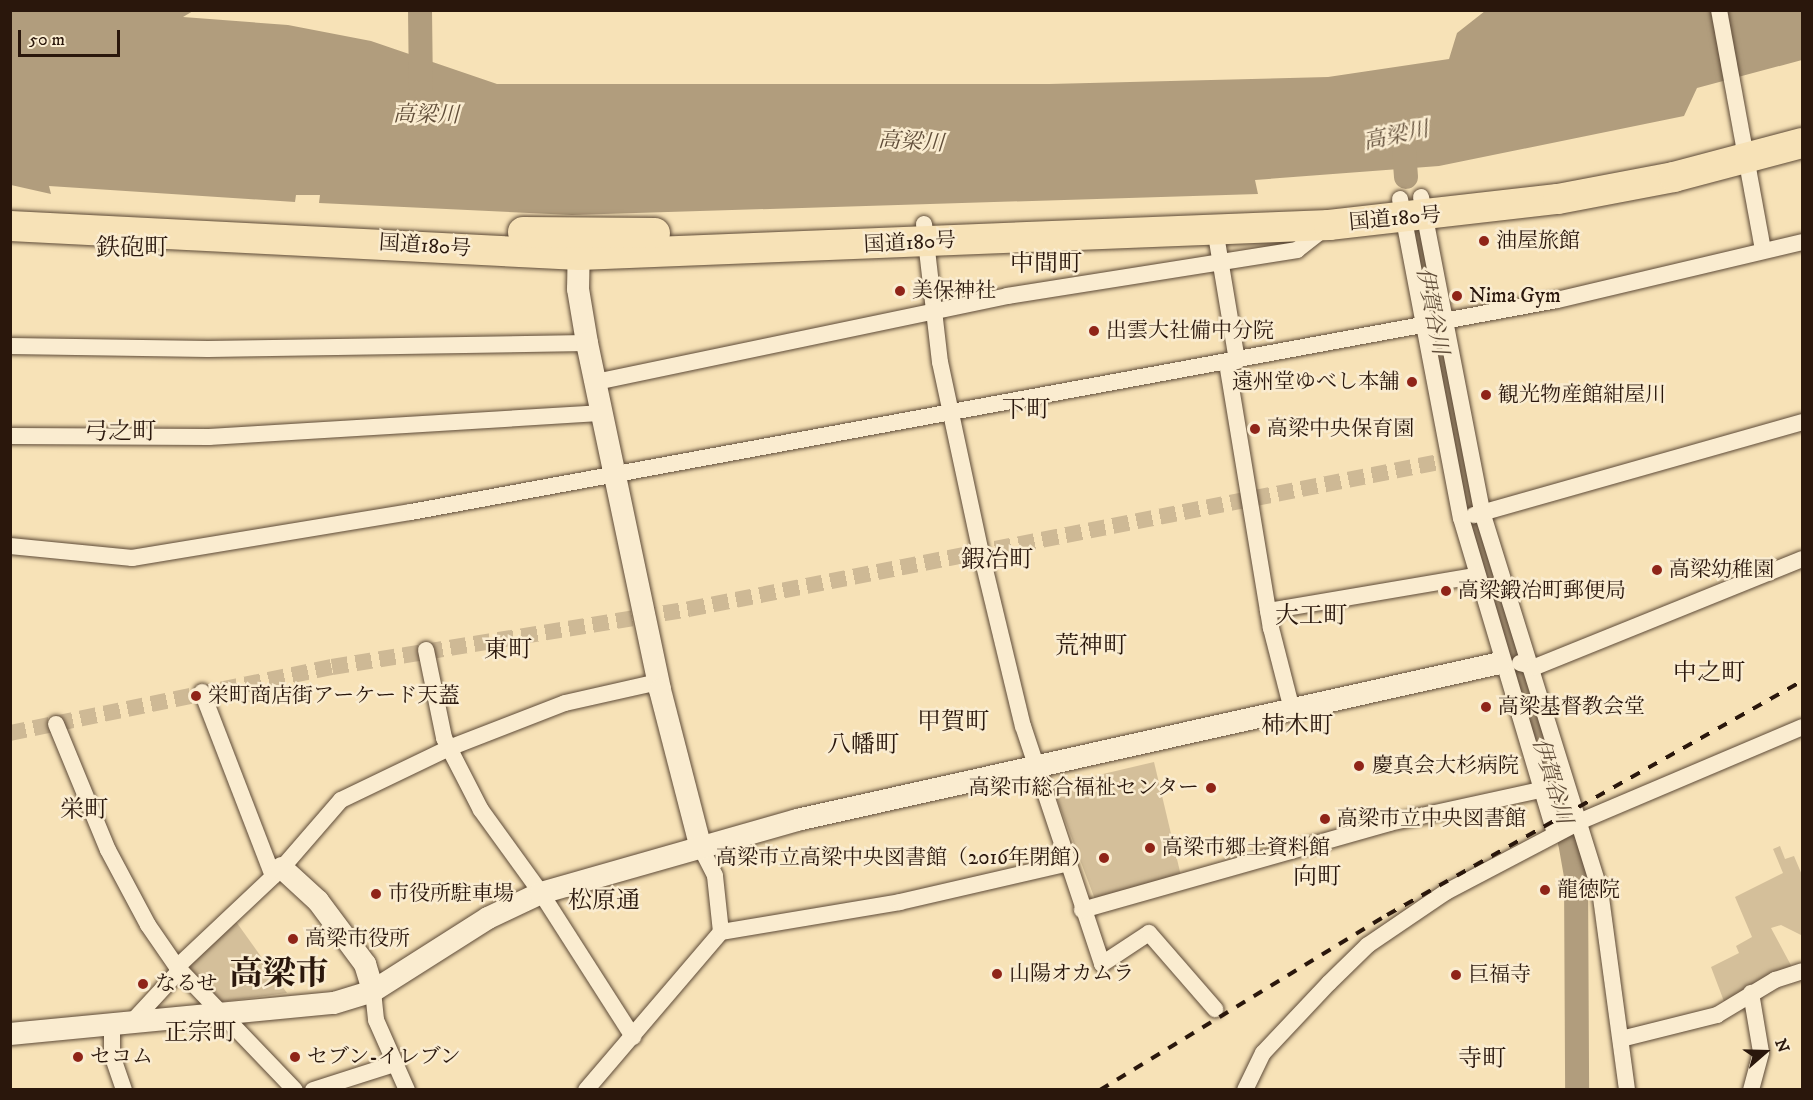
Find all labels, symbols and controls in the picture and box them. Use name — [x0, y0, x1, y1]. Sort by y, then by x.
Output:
scale bar — [21, 18, 123, 56]
text: 50 m — [29, 29, 65, 51]
water label: 高梁川 — [393, 101, 459, 129]
water label: 高梁川 — [1361, 116, 1431, 156]
water label: 高梁川 — [877, 127, 945, 157]
street label: 国道180号 — [1348, 202, 1442, 236]
street label: 国道180号 — [863, 228, 957, 258]
place label: 油屋旅館 — [1496, 228, 1580, 254]
street label: 国道180号 — [378, 230, 472, 262]
marker: 油屋旅館 — [1477, 234, 1491, 248]
district label: 鉄砲町 — [96, 235, 168, 263]
district label: 中間町 — [1010, 251, 1082, 279]
water label: 伊賀谷川 — [1411, 265, 1453, 357]
place label: 美保神社 — [912, 278, 996, 304]
place label: Nima Gym — [1469, 283, 1561, 309]
marker: 美保神社 — [893, 284, 907, 298]
marker: Nima Gym — [1450, 289, 1464, 303]
place label: 出雲大社備中分院 — [1106, 318, 1274, 344]
marker: 出雲大社備中分院 — [1087, 324, 1101, 338]
place label: 遠州堂ゆべし本舗 — [1232, 369, 1400, 395]
marker: 遠州堂ゆべし本舗 — [1405, 375, 1419, 389]
place label: 観光物産館紺屋川 — [1498, 382, 1666, 408]
marker: 観光物産館紺屋川 — [1479, 388, 1493, 402]
district label: 下町 — [1002, 397, 1050, 425]
place label: 高梁中央保育園 — [1267, 416, 1414, 442]
district label: 弓之町 — [84, 419, 156, 447]
marker: 高梁中央保育園 — [1248, 422, 1262, 436]
district label: 鍜冶町 — [961, 547, 1033, 575]
place label: 高梁幼稚園 — [1669, 557, 1774, 583]
marker: 高梁幼稚園 — [1650, 563, 1664, 577]
place label: 高梁鍛冶町郵便局 — [1458, 578, 1626, 604]
marker: 高梁鍛冶町郵便局 — [1439, 584, 1453, 598]
district label: 大工町 — [1275, 603, 1347, 631]
district label: 荒神町 — [1055, 633, 1127, 661]
district label: 東町 — [484, 637, 532, 665]
district label: 中之町 — [1673, 660, 1745, 688]
place label: 栄町商店街アーケード天蓋 — [208, 683, 459, 709]
marker: 栄町商店街アーケード天蓋 — [189, 689, 203, 703]
place label: 高梁基督教会堂 — [1498, 694, 1645, 720]
marker: 高梁基督教会堂 — [1479, 700, 1493, 714]
district label: 甲賀町 — [917, 709, 989, 737]
district label: 柿木町 — [1261, 713, 1333, 741]
district label: 八幡町 — [827, 732, 899, 760]
water label: 伊賀谷川 — [1527, 735, 1577, 827]
place label: 慶真会大杉病院 — [1372, 753, 1519, 779]
marker: 慶真会大杉病院 — [1350, 757, 1368, 775]
place label: 高梁市総合福祉センター — [968, 775, 1199, 801]
marker: 高梁市総合福祉センター — [1204, 781, 1218, 795]
district label: 栄町 — [60, 797, 108, 825]
place label: 高梁市立中央図書館 — [1337, 806, 1526, 832]
marker: 高梁市立中央図書館 — [1318, 812, 1332, 826]
place label: 高梁市郷土資料館 — [1162, 835, 1330, 861]
marker: 高梁市郷土資料館 — [1143, 841, 1157, 855]
place label: 高梁市立高梁中央図書館（2016年閉館） — [716, 845, 1092, 871]
marker: 高梁市立高梁中央図書館（2016年閉館） — [1097, 851, 1111, 865]
district label: 向町 — [1293, 864, 1341, 892]
place label: 龍徳院 — [1557, 877, 1620, 903]
place label: 市役所駐車場 — [388, 881, 514, 907]
marker: 龍徳院 — [1538, 883, 1552, 897]
marker: 市役所駐車場 — [369, 887, 383, 901]
district label: 松原通 — [568, 888, 640, 916]
place label: 高梁市役所 — [305, 926, 410, 952]
marker: 高梁市役所 — [286, 932, 300, 946]
district label: 高梁市 — [230, 955, 328, 995]
place label: 山陽オカムラ — [1009, 961, 1135, 987]
place label: 巨福寺 — [1468, 962, 1531, 988]
marker: 山陽オカムラ — [990, 967, 1004, 981]
marker: 巨福寺 — [1449, 968, 1463, 982]
place label: なるせ — [155, 971, 218, 997]
marker: なるせ — [136, 977, 150, 991]
district label: 正宗町 — [164, 1020, 236, 1048]
north arrow — [1735, 1022, 1795, 1082]
text: N — [1770, 1036, 1794, 1055]
place label: セコム — [90, 1044, 153, 1070]
place label: セブン-イレブン — [307, 1044, 463, 1070]
district label: 寺町 — [1458, 1046, 1506, 1074]
marker: セコム — [71, 1050, 85, 1064]
marker: セブン-イレブン — [288, 1050, 302, 1064]

